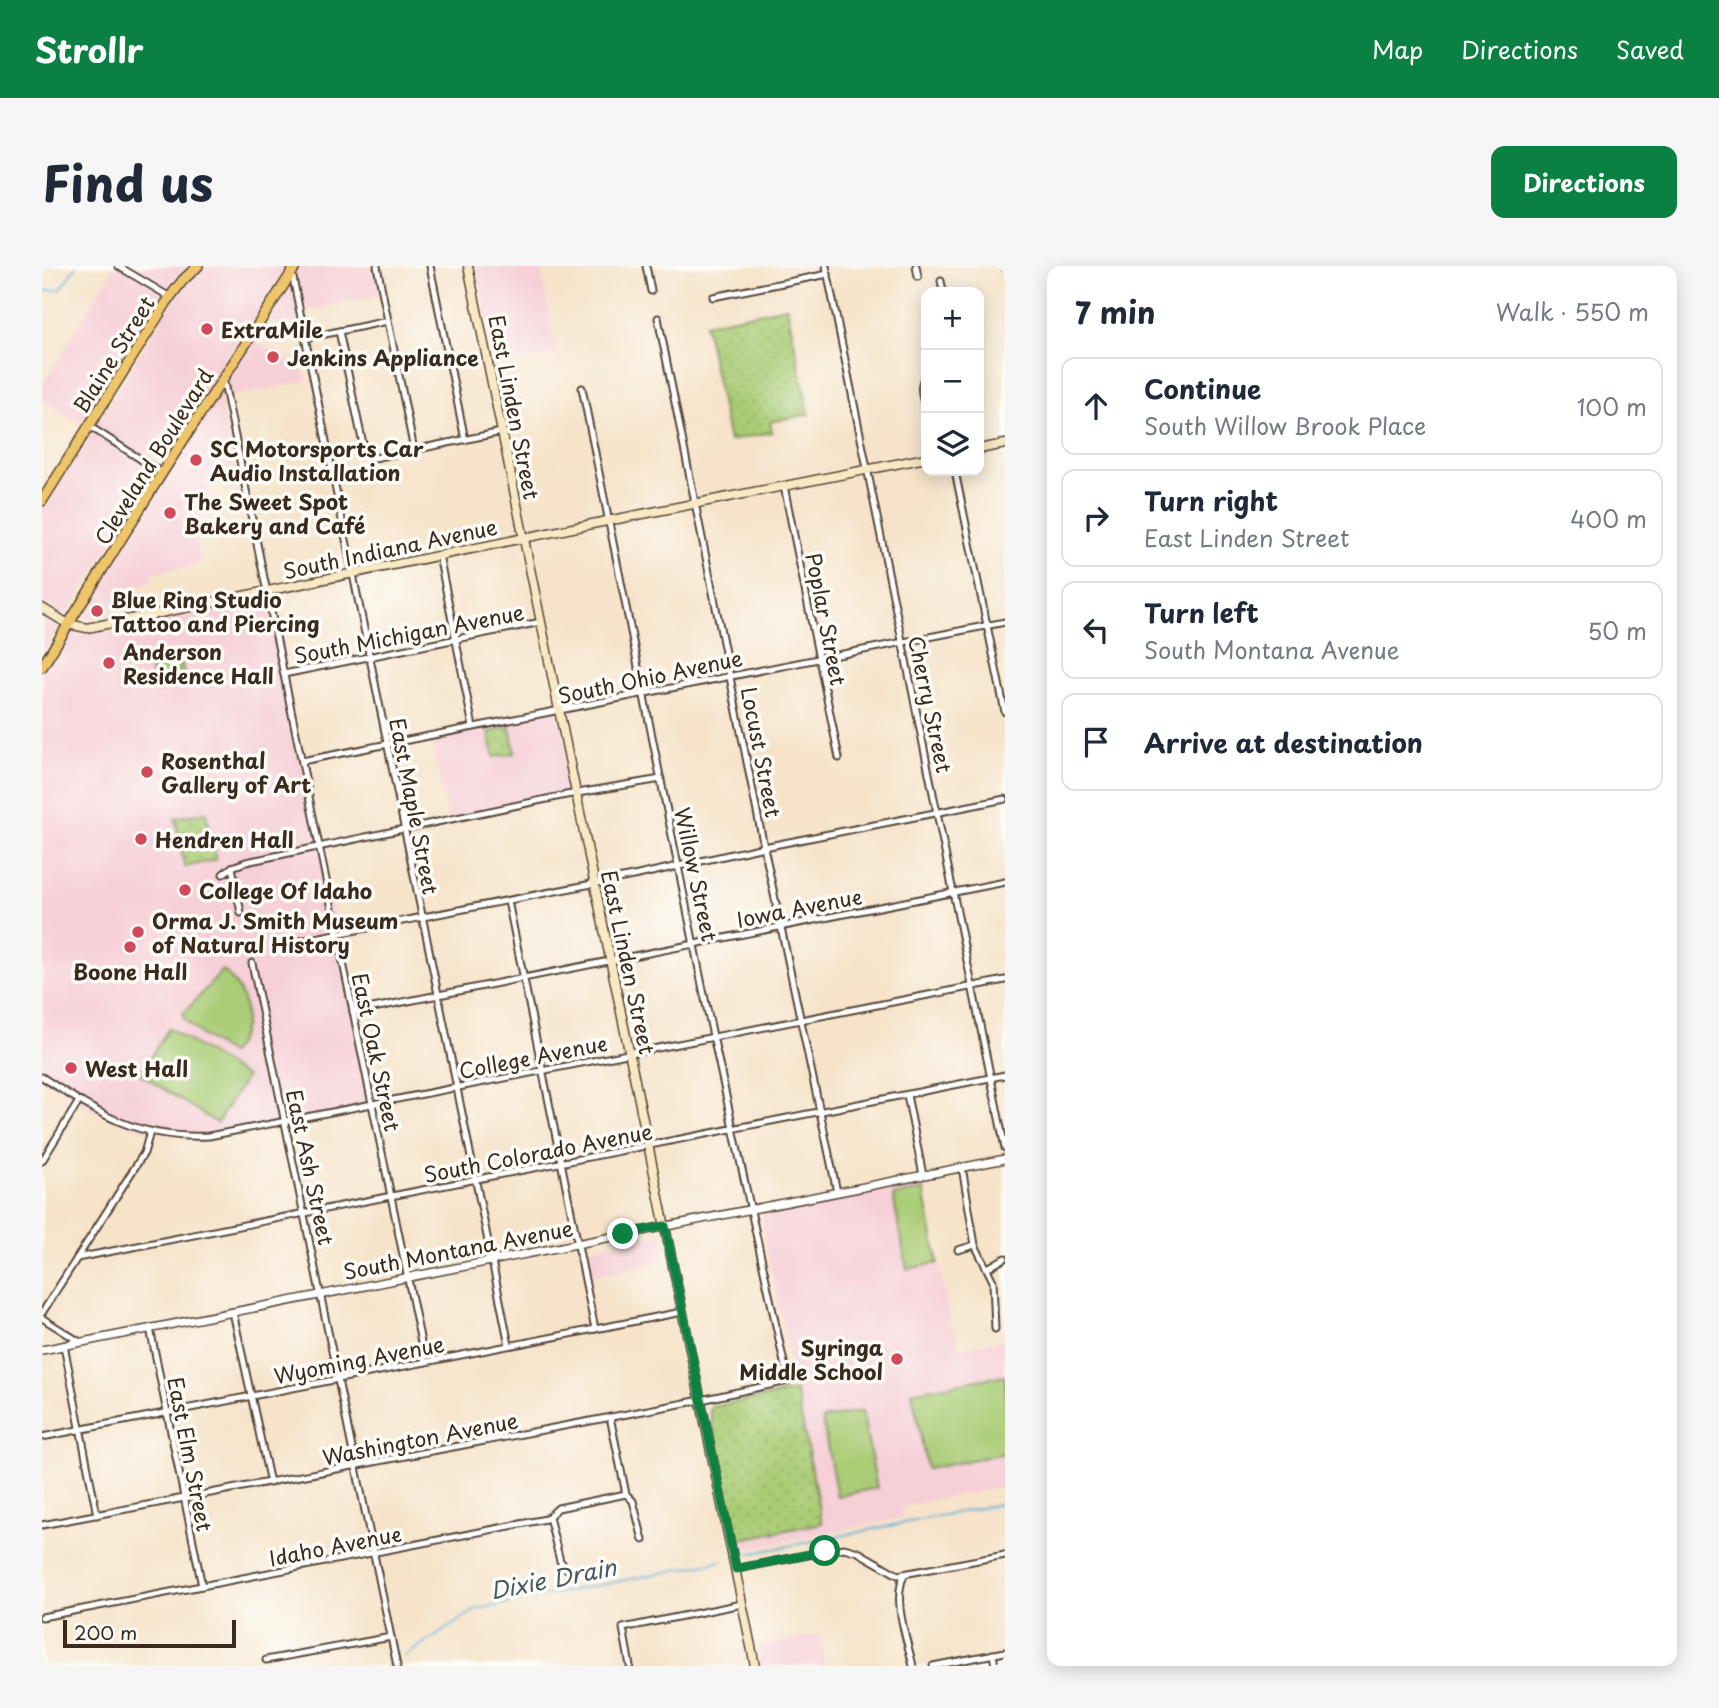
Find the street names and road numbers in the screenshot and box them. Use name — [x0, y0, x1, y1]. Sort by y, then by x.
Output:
street label: Blaine Street — [64, 289, 162, 419]
street label: East Linden Street — [481, 312, 549, 502]
street label: Cleveland Boulevard — [86, 361, 220, 550]
street label: South Indiana Avenue — [280, 510, 500, 586]
street label: Poplar Street — [798, 550, 856, 688]
street label: South Michigan Avenue — [291, 595, 527, 671]
street label: Cherry Street — [901, 633, 961, 775]
street label: South Ohio Avenue — [555, 641, 745, 711]
street label: Locust Street — [734, 684, 790, 820]
street label: East Maple Street — [382, 715, 448, 897]
street label: Willow Street — [667, 804, 727, 944]
street label: East Linden Street — [594, 867, 664, 1057]
street label: Iowa Avenue — [734, 879, 864, 935]
street label: East Oak Street — [345, 970, 409, 1134]
street label: College Avenue — [456, 1026, 610, 1086]
street label: East Ash Street — [279, 1086, 343, 1248]
street label: South Colorado Avenue — [421, 1114, 655, 1190]
street label: South Montana Avenue — [341, 1211, 575, 1287]
street label: Wyoming Avenue — [271, 1327, 447, 1391]
street label: East Elm Street — [160, 1374, 222, 1534]
street label: Washington Avenue — [319, 1403, 521, 1473]
street label: Idaho Avenue — [266, 1516, 404, 1574]

